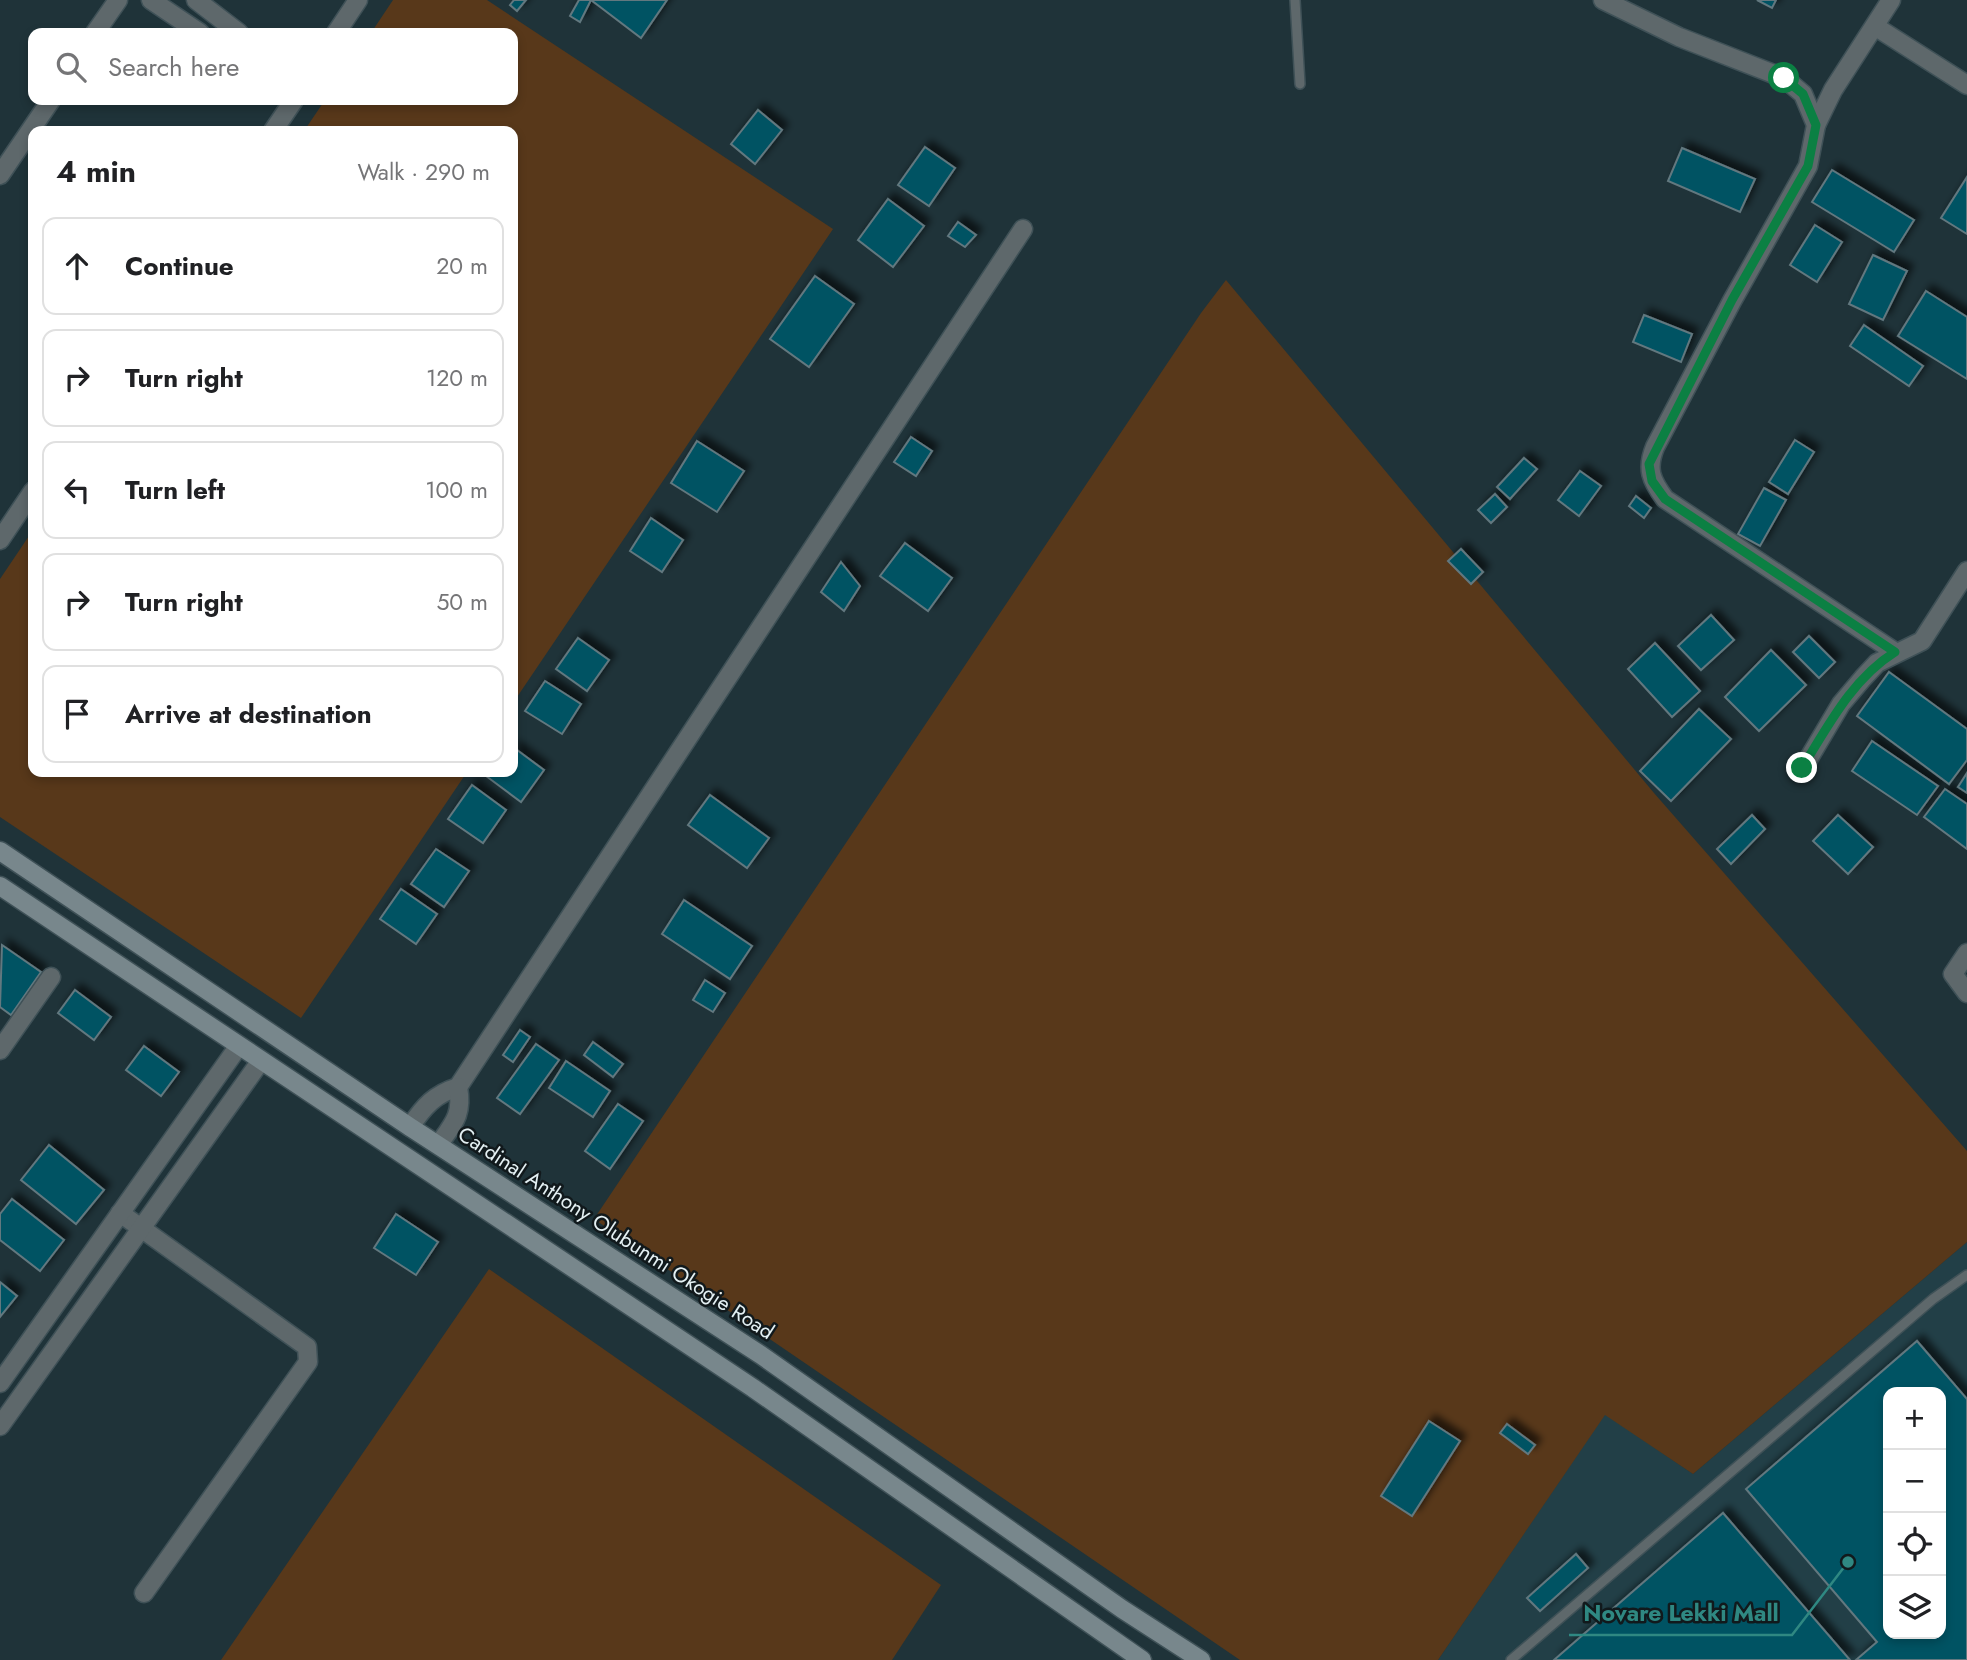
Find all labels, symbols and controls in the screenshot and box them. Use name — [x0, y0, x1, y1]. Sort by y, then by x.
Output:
search box — [28, 28, 518, 105]
icon: search — [52, 48, 90, 86]
text: Search here — [108, 48, 240, 86]
route start — [1768, 62, 1799, 93]
text: 4 min — [56, 150, 136, 193]
text: Walk · 290 m — [357, 155, 490, 189]
icon: ahead — [58, 247, 96, 285]
text: Continue — [125, 247, 234, 285]
text: 20 m — [436, 249, 488, 283]
icon: right — [58, 359, 96, 397]
text: Turn right — [125, 359, 243, 397]
text: 120 m — [426, 361, 488, 395]
icon: left — [58, 471, 96, 509]
text: Turn left — [125, 471, 225, 509]
text: 100 m — [425, 473, 488, 507]
icon: right — [58, 583, 96, 621]
text: Turn right — [125, 583, 243, 621]
text: 50 m — [436, 585, 488, 619]
icon: arrive — [58, 695, 96, 733]
text: Arrive at destination — [125, 695, 372, 733]
route end — [1786, 752, 1817, 783]
street label: Cardinal Anthony Olubunmi Okogie Road — [452, 1119, 780, 1347]
map controls — [1883, 1387, 1946, 1639]
button: + — [1883, 1387, 1946, 1450]
button: − — [1883, 1450, 1946, 1513]
button: locate — [1883, 1513, 1946, 1576]
button: layers — [1883, 1576, 1946, 1639]
callout: Novare Lekki Mall — [1569, 1591, 1792, 1635]
text: Novare Lekki Mall — [1583, 1596, 1779, 1630]

